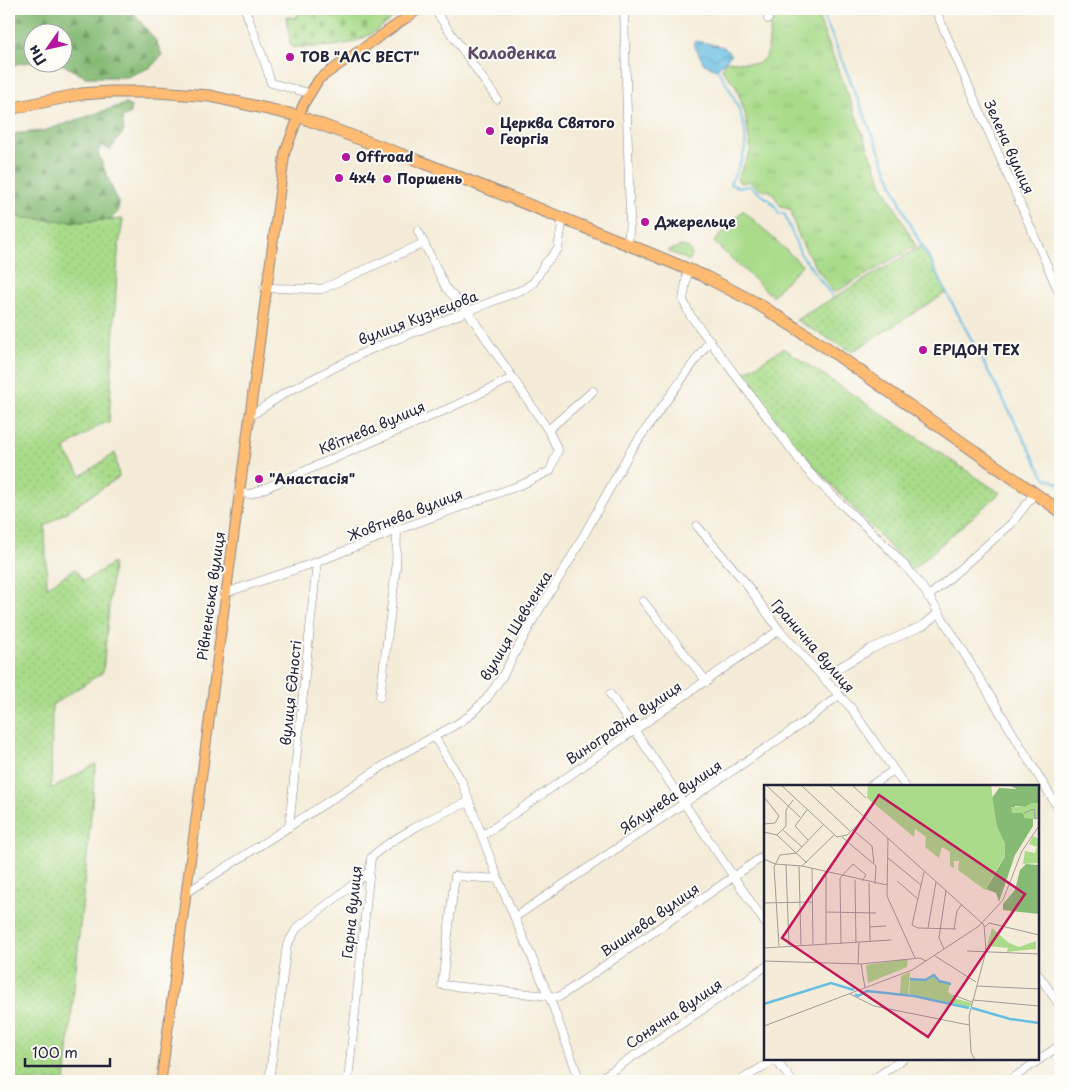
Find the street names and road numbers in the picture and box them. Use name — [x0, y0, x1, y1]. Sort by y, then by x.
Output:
street label: Зелена вулиця — [979, 96, 1040, 197]
street label: вулиця Кузнєцова — [355, 285, 481, 350]
street label: Квітнева вулиця — [315, 396, 428, 459]
street label: Жовтнева вулиця — [344, 483, 466, 546]
street label: Рівненська вулиця — [191, 530, 230, 662]
street label: вулиця Шевченка — [474, 567, 557, 685]
street label: Гранична вулиця — [767, 594, 860, 697]
street label: вулиця Єдності — [275, 639, 306, 747]
street label: Виноградна вулиця — [562, 676, 686, 769]
street label: Яблунева вулиця — [616, 755, 726, 838]
street label: Гарна вулиця — [336, 864, 367, 959]
street label: Вишнева вулиця — [596, 878, 703, 961]
street label: Сонячна вулиця — [621, 973, 726, 1054]

